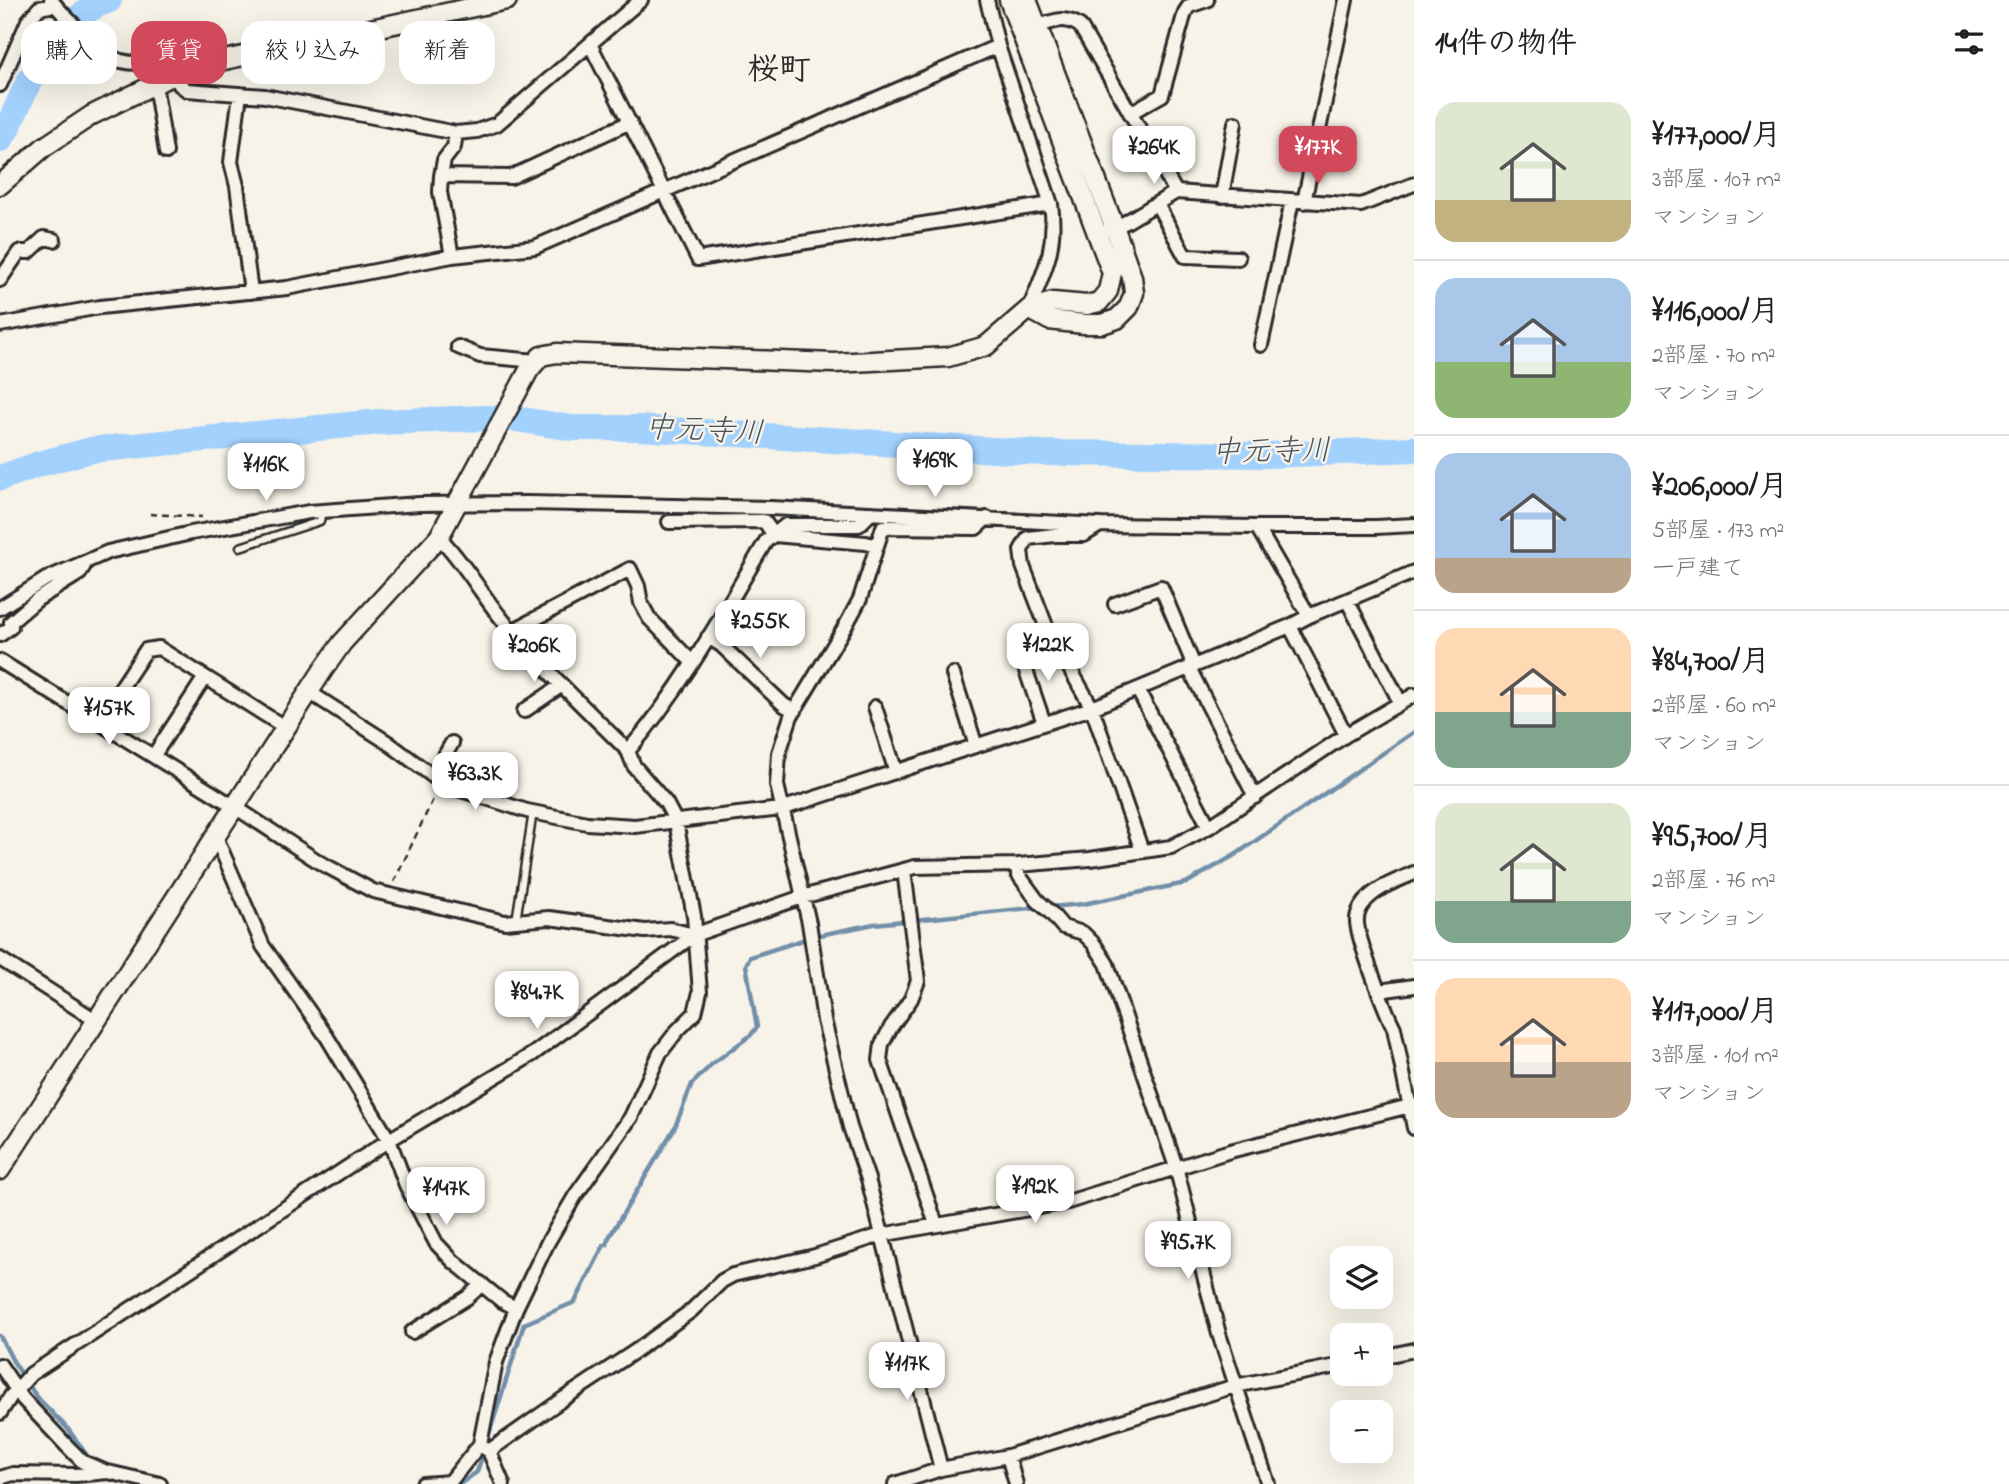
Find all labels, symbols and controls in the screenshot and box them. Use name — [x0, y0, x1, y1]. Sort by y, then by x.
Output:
chip: 購入 — [21, 21, 117, 84]
chip: 賃貸 — [131, 21, 227, 84]
chip: 絞り込み — [241, 21, 385, 84]
chip: 新着 — [399, 21, 495, 84]
text: 14件の物件 — [1435, 23, 1577, 67]
icon: filters — [1950, 23, 1988, 61]
district label: 桜町 — [747, 48, 811, 95]
text: ¥177,000/月 — [1652, 115, 1781, 159]
pin: ¥264K — [1105, 127, 1203, 186]
pin: ¥177K — [1269, 127, 1367, 186]
icon: home — [1491, 130, 1575, 214]
text: ¥264K — [1128, 132, 1180, 165]
text: ¥177K — [1295, 132, 1341, 165]
text: 3部屋 · 107 m² — [1652, 164, 1781, 197]
text: マンション — [1652, 202, 1766, 235]
text: ¥116,000/月 — [1652, 291, 1779, 335]
icon: home — [1491, 306, 1575, 390]
text: 2部屋 · 70 m² — [1652, 340, 1776, 373]
text: マンション — [1652, 378, 1766, 411]
water label: 中元寺川 — [643, 407, 765, 457]
water label: 中元寺川 — [1211, 430, 1331, 476]
pin: ¥169K — [886, 440, 984, 499]
pin: ¥116K — [217, 444, 315, 503]
text: ¥169K — [913, 445, 957, 478]
text: ¥116K — [244, 449, 288, 482]
text: ¥206,000/月 — [1652, 466, 1788, 510]
icon: home — [1491, 481, 1575, 565]
text: 5部屋 · 173 m² — [1652, 515, 1784, 548]
text: 一戸建て — [1652, 553, 1744, 586]
pin: ¥255K — [711, 600, 809, 660]
text: ¥255K — [731, 606, 789, 639]
pin: ¥206K — [485, 624, 583, 684]
pin: ¥122K — [999, 624, 1097, 683]
text: ¥122K — [1023, 629, 1073, 662]
text: ¥206K — [508, 630, 560, 663]
text: ¥84,700/月 — [1652, 641, 1770, 685]
icon: home — [1491, 656, 1575, 740]
pin: ¥157K — [60, 688, 158, 747]
text: 2部屋 · 60 m² — [1652, 690, 1776, 723]
text: ¥157K — [84, 693, 134, 726]
text: マンション — [1652, 728, 1766, 761]
pin: ¥63.3K — [418, 752, 532, 812]
text: ¥63.3K — [448, 758, 502, 791]
text: ¥95,700/月 — [1652, 816, 1773, 860]
icon: home — [1491, 831, 1575, 915]
text: 2部屋 · 76 m² — [1652, 865, 1776, 898]
text: マンション — [1652, 903, 1766, 936]
pin: ¥84.7K — [480, 972, 594, 1031]
text: ¥84.7K — [511, 977, 563, 1010]
text: ¥117,000/月 — [1652, 991, 1778, 1035]
icon: home — [1491, 1006, 1575, 1090]
text: 3部屋 · 101 m² — [1652, 1040, 1779, 1073]
text: マンション — [1652, 1078, 1766, 1111]
pin: ¥192K — [986, 1166, 1084, 1225]
pin: ¥147K — [397, 1168, 495, 1227]
text: ¥192K — [1012, 1171, 1058, 1204]
text: ¥147K — [423, 1173, 469, 1206]
pin: ¥95.7K — [1131, 1222, 1245, 1281]
text: ¥95.7K — [1161, 1227, 1215, 1260]
map controls — [1330, 1246, 1393, 1463]
button: layers — [1330, 1246, 1393, 1309]
button: + — [1330, 1323, 1393, 1386]
pin: ¥117K — [858, 1342, 956, 1402]
text: ¥117K — [885, 1348, 929, 1381]
button: − — [1330, 1400, 1393, 1463]

